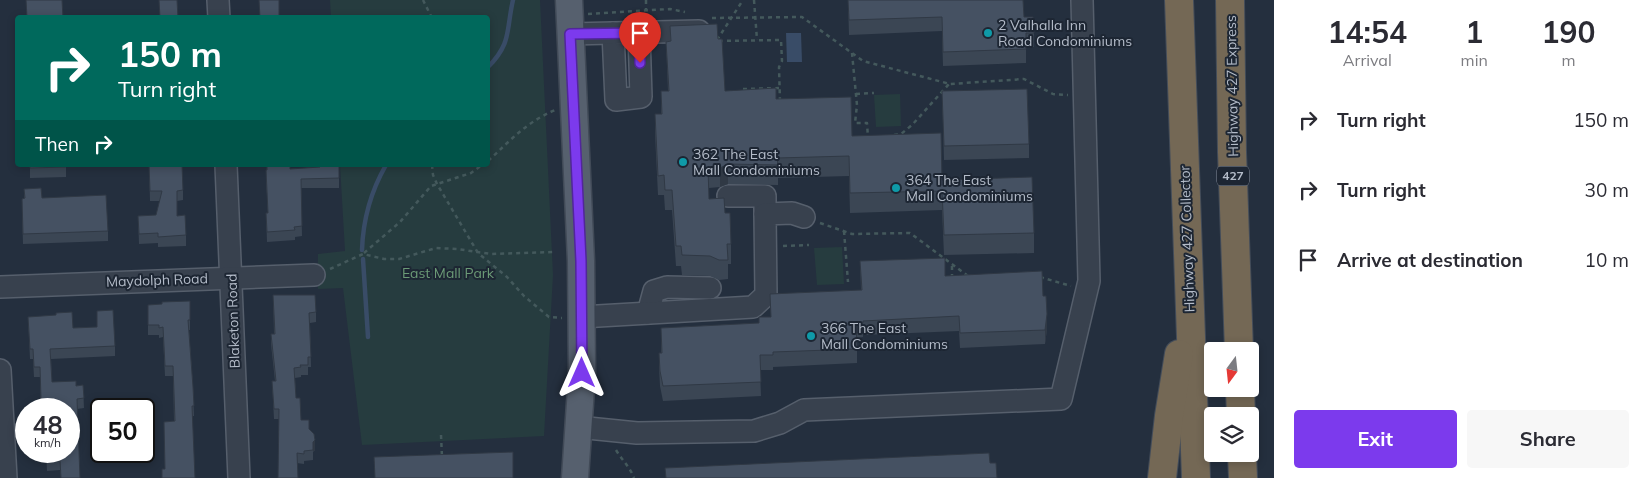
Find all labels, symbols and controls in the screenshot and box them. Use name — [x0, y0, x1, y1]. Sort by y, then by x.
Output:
pin — [619, 12, 661, 63]
text: 14:54 — [1328, 13, 1407, 51]
text: 1 — [1465, 13, 1483, 51]
text: 190 — [1541, 13, 1595, 51]
street label: Highway 427 Express — [1222, 15, 1242, 157]
place label: 2 Valhalla Inn Road Condominiums — [998, 16, 1132, 50]
icon: arrive — [626, 19, 654, 47]
marker: 2 Valhalla Inn Road Condominiums — [982, 27, 994, 39]
text: 150 m — [118, 32, 222, 76]
icon: right — [35, 35, 100, 100]
text: Arrival — [1343, 50, 1392, 70]
text: min — [1461, 50, 1488, 70]
text: m — [1561, 50, 1575, 70]
text: Turn right — [118, 75, 216, 103]
icon: right — [1294, 106, 1322, 134]
text: Turn right — [1337, 108, 1426, 132]
text: 150 m — [1573, 108, 1629, 132]
icon: right — [89, 130, 117, 158]
text: Then — [35, 132, 79, 156]
place label: 362 The East Mall Condominiums — [693, 145, 820, 179]
marker: 362 The East Mall Condominiums — [677, 156, 689, 168]
street label: Highway 427 Collector — [1175, 164, 1199, 313]
road number: 427 — [1217, 167, 1249, 186]
place label: 364 The East Mall Condominiums — [906, 171, 1033, 205]
icon: right — [1294, 176, 1322, 204]
text: Turn right — [1337, 178, 1426, 202]
text: 30 m — [1585, 178, 1629, 202]
marker: 364 The East Mall Condominiums — [890, 182, 902, 194]
icon: arrive — [1294, 246, 1322, 274]
text: Arrive at destination — [1337, 248, 1523, 272]
text: 10 m — [1585, 248, 1629, 272]
park label: East Mall Park — [402, 264, 495, 282]
street label: Maydolph Road — [106, 269, 208, 291]
street label: Blaketon Road — [222, 273, 244, 369]
place label: 366 The East Mall Condominiums — [821, 319, 948, 353]
marker: 366 The East Mall Condominiums — [805, 330, 817, 342]
north arrow — [1204, 342, 1259, 398]
map controls — [1204, 342, 1259, 462]
position arrow — [555, 346, 607, 398]
speed limit sign: 50 — [90, 398, 155, 463]
button: layers — [1204, 407, 1259, 462]
text: 48 — [32, 409, 63, 440]
button: Exit — [1294, 410, 1457, 468]
button: Share — [1467, 410, 1629, 468]
text: km/h — [34, 435, 61, 450]

